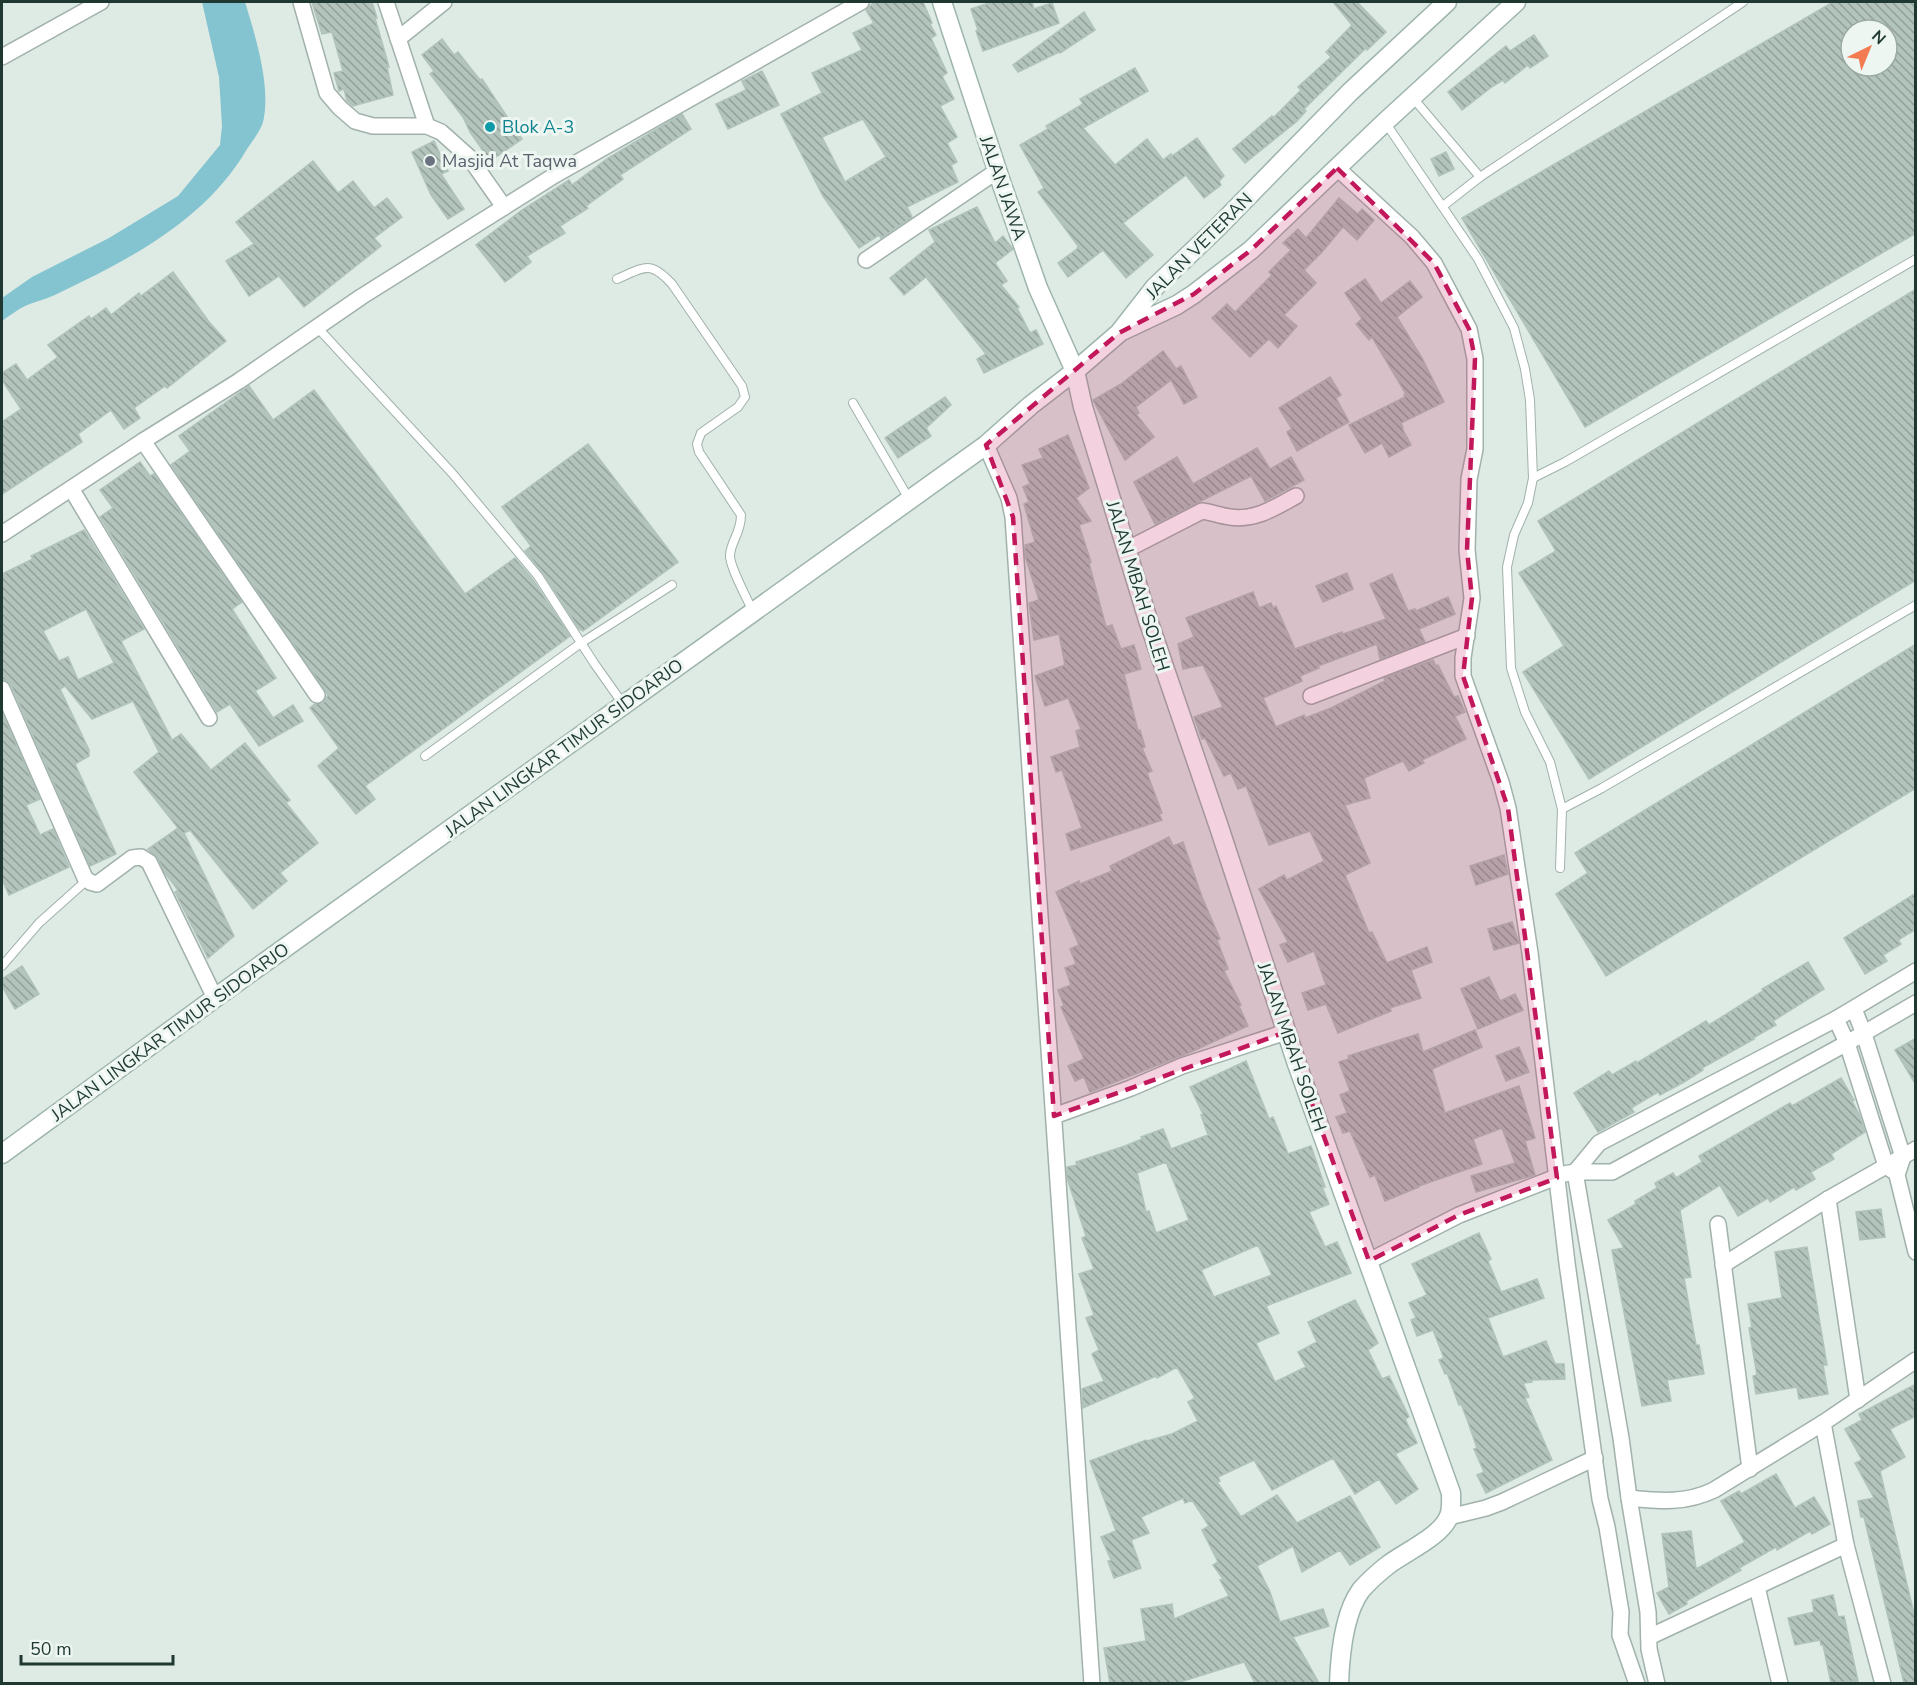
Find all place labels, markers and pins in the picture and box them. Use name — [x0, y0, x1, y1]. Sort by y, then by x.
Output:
place label: Blok A-3 — [502, 115, 574, 139]
marker: Blok A-3 — [483, 120, 497, 134]
place label: Masjid At Taqwa — [442, 149, 577, 173]
marker: Masjid At Taqwa — [423, 154, 437, 168]

